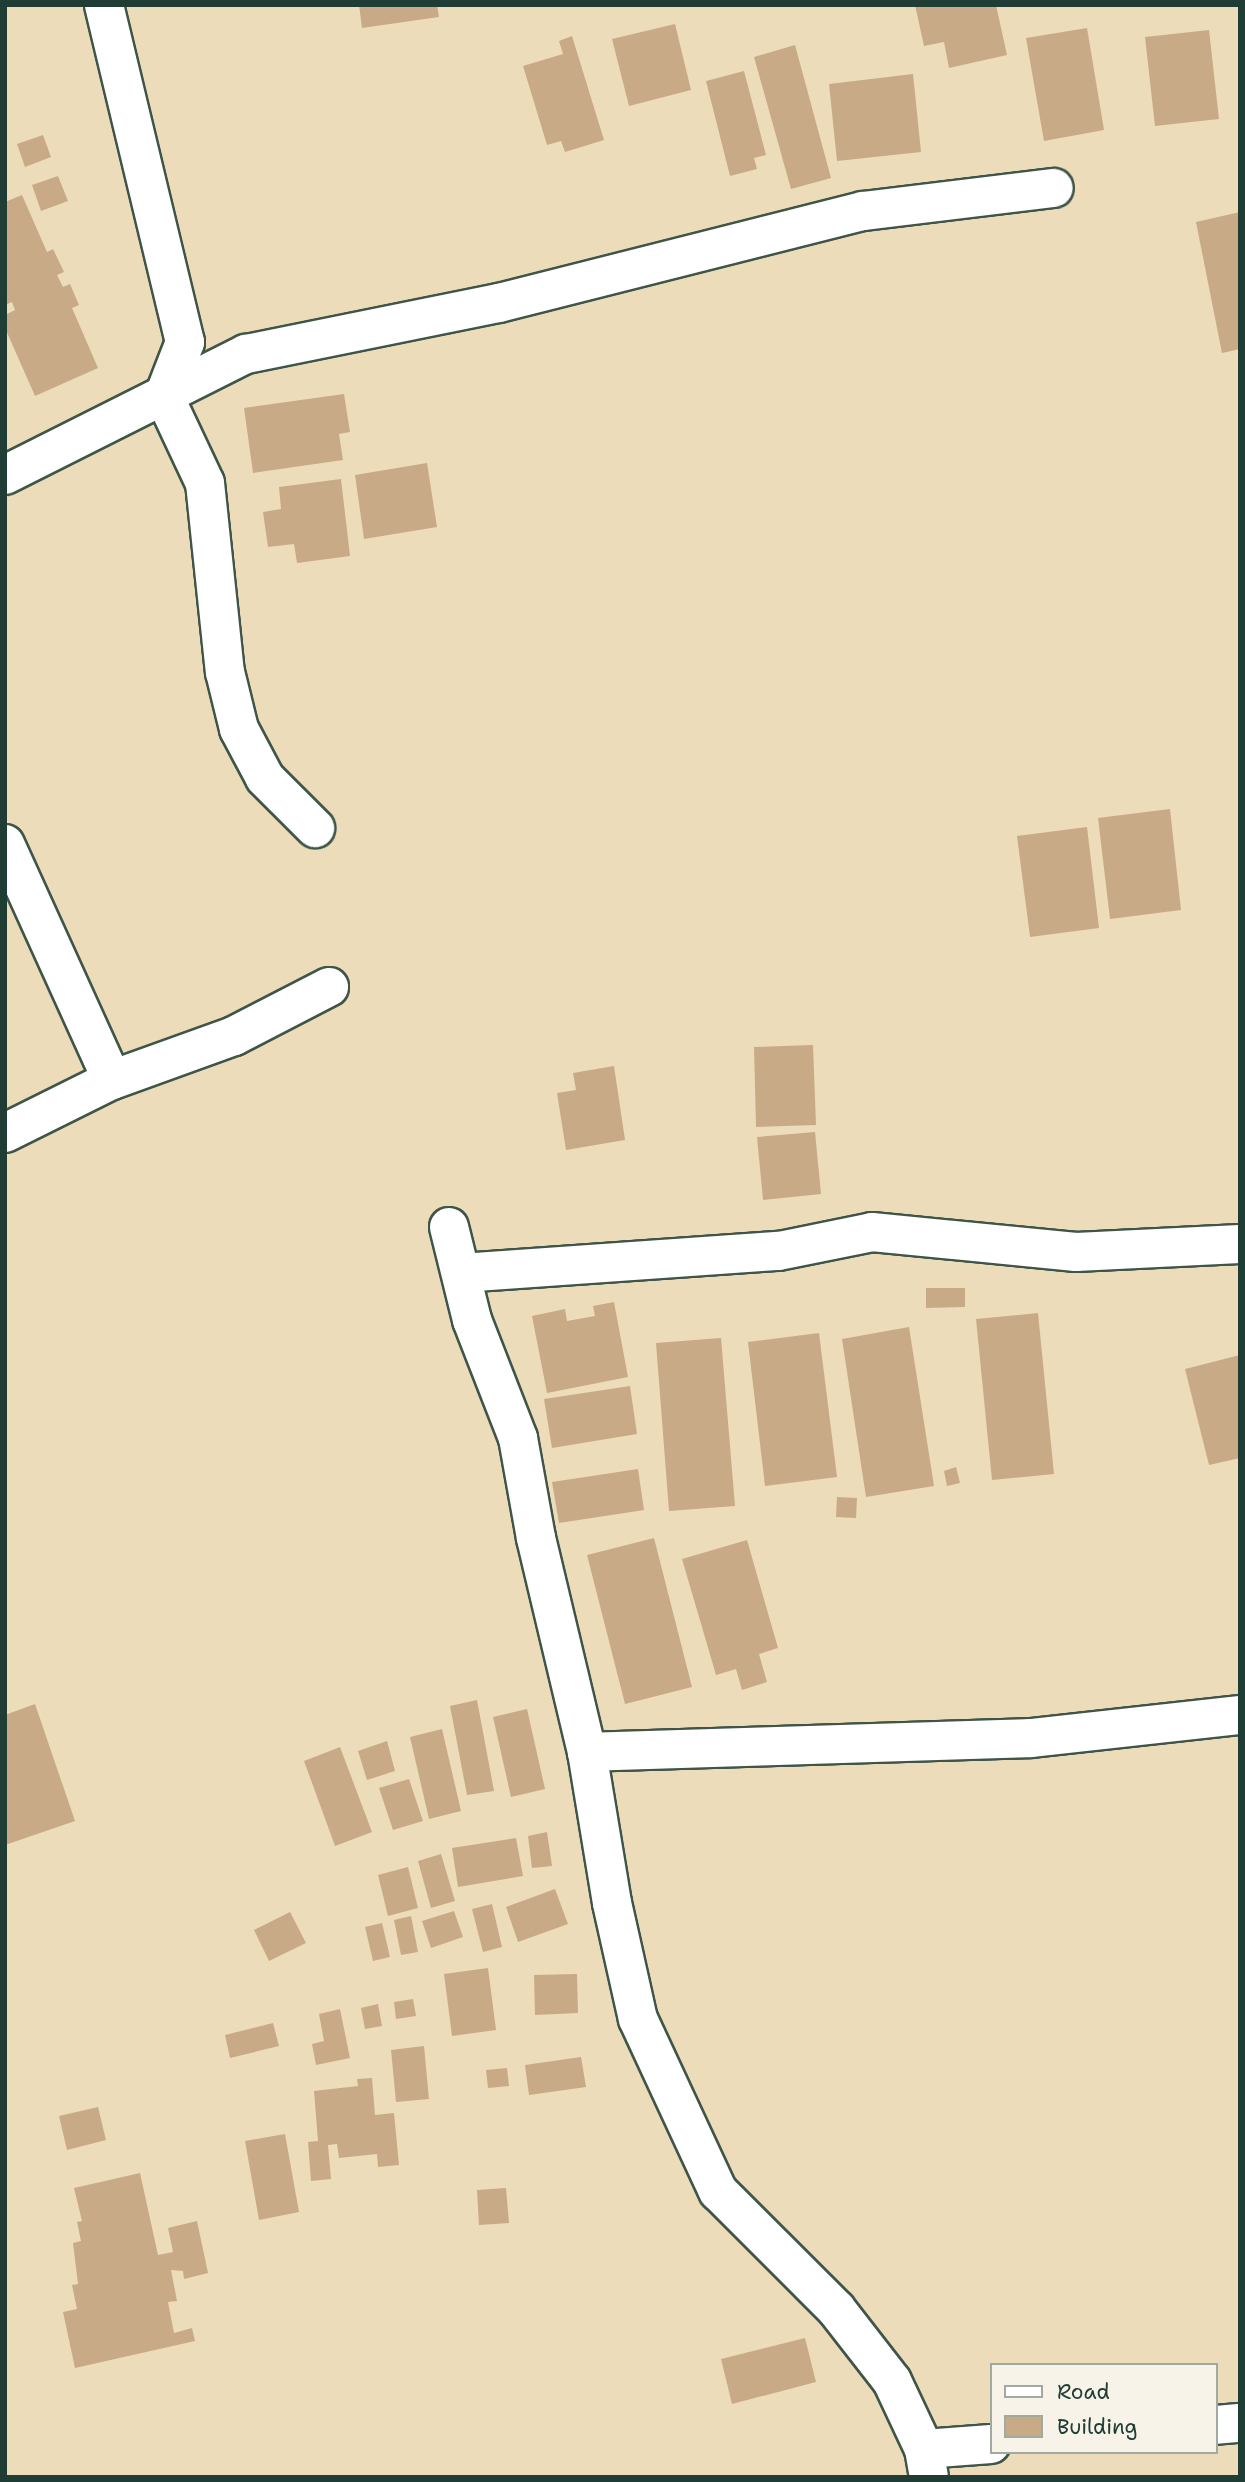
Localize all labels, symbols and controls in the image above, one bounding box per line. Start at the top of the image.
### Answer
legend [990,2363,1217,2454]
text: Road [1057,2378,1110,2406]
text: Building [1057,2413,1137,2441]

